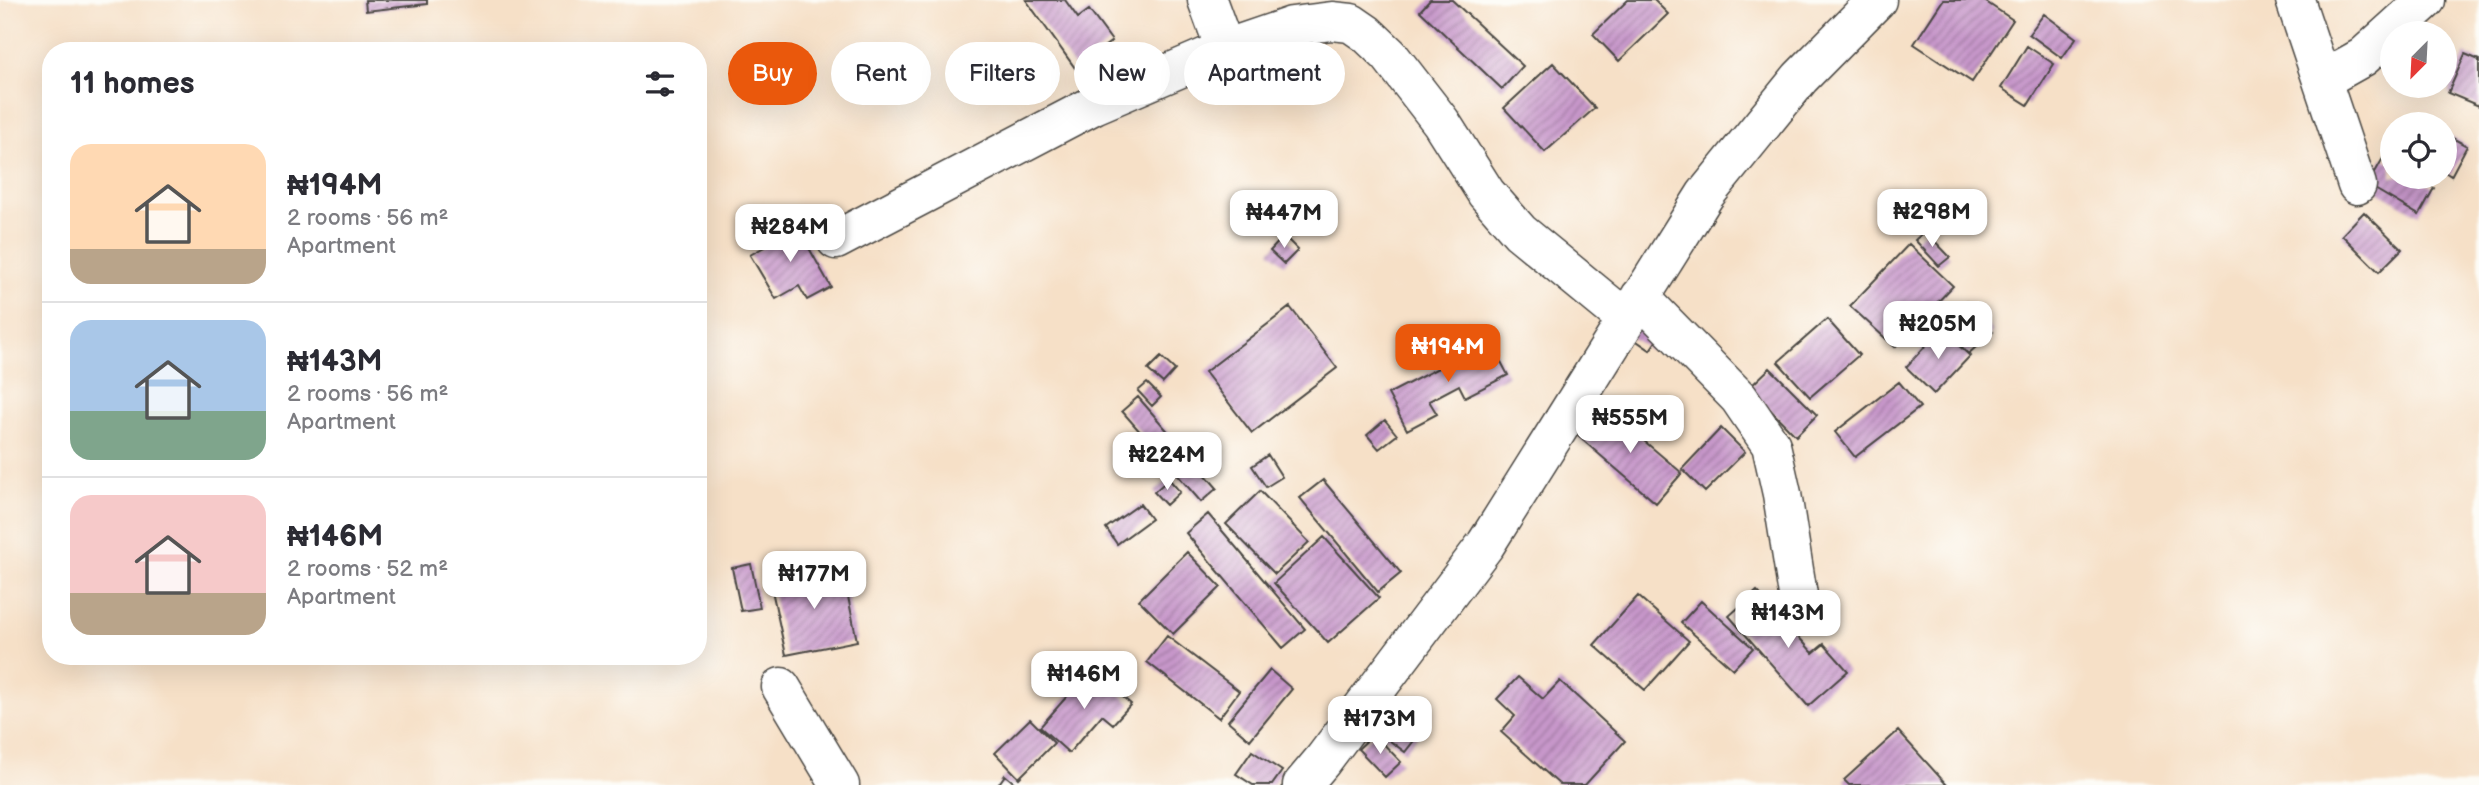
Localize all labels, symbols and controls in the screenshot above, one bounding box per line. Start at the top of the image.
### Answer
north arrow [2380,21,2457,98]
map controls [2380,21,2457,189]
chip: Buy [728,42,817,105]
chip: Rent [831,42,931,105]
chip: Filters [945,42,1060,105]
chip: New [1074,42,1170,105]
chip: Apartment [1184,42,1345,105]
icon: filters [641,65,679,103]
text: 11 homes [70,66,194,102]
button: locate [2380,112,2457,189]
text: ₦194M [287,168,382,204]
icon: home [126,172,210,256]
pin: ₦447M [1235,190,1333,250]
pin: ₦298M [1883,190,1981,249]
text: ₦298M [1893,198,1971,226]
text: ₦447M [1246,199,1322,227]
text: 2 rooms · 56 m² [287,204,449,232]
pin: ₦284M [741,204,839,264]
text: ₦284M [751,213,829,241]
text: Apartment [287,232,396,260]
pin: ₦205M [1889,302,1987,361]
text: ₦205M [1899,310,1977,338]
pin: ₦194M [1399,324,1497,384]
text: ₦194M [1411,333,1485,361]
text: ₦143M [287,344,382,380]
icon: home [126,348,210,432]
text: 2 rooms · 56 m² [287,380,449,408]
pin: ₦555M [1581,396,1679,455]
text: ₦555M [1592,404,1668,432]
text: Apartment [287,408,396,436]
pin: ₦224M [1118,433,1216,492]
text: ₦224M [1129,441,1205,469]
text: ₦146M [287,519,383,555]
icon: home [126,523,210,607]
pin: ₦177M [765,552,863,611]
text: 2 rooms · 52 m² [287,555,448,583]
text: ₦177M [778,560,850,588]
text: Apartment [287,583,396,611]
pin: ₦143M [1739,590,1837,650]
text: ₦143M [1751,599,1825,627]
pin: ₦146M [1035,652,1133,711]
text: ₦146M [1047,660,1121,688]
pin: ₦173M [1331,696,1429,756]
text: ₦173M [1344,705,1416,733]

